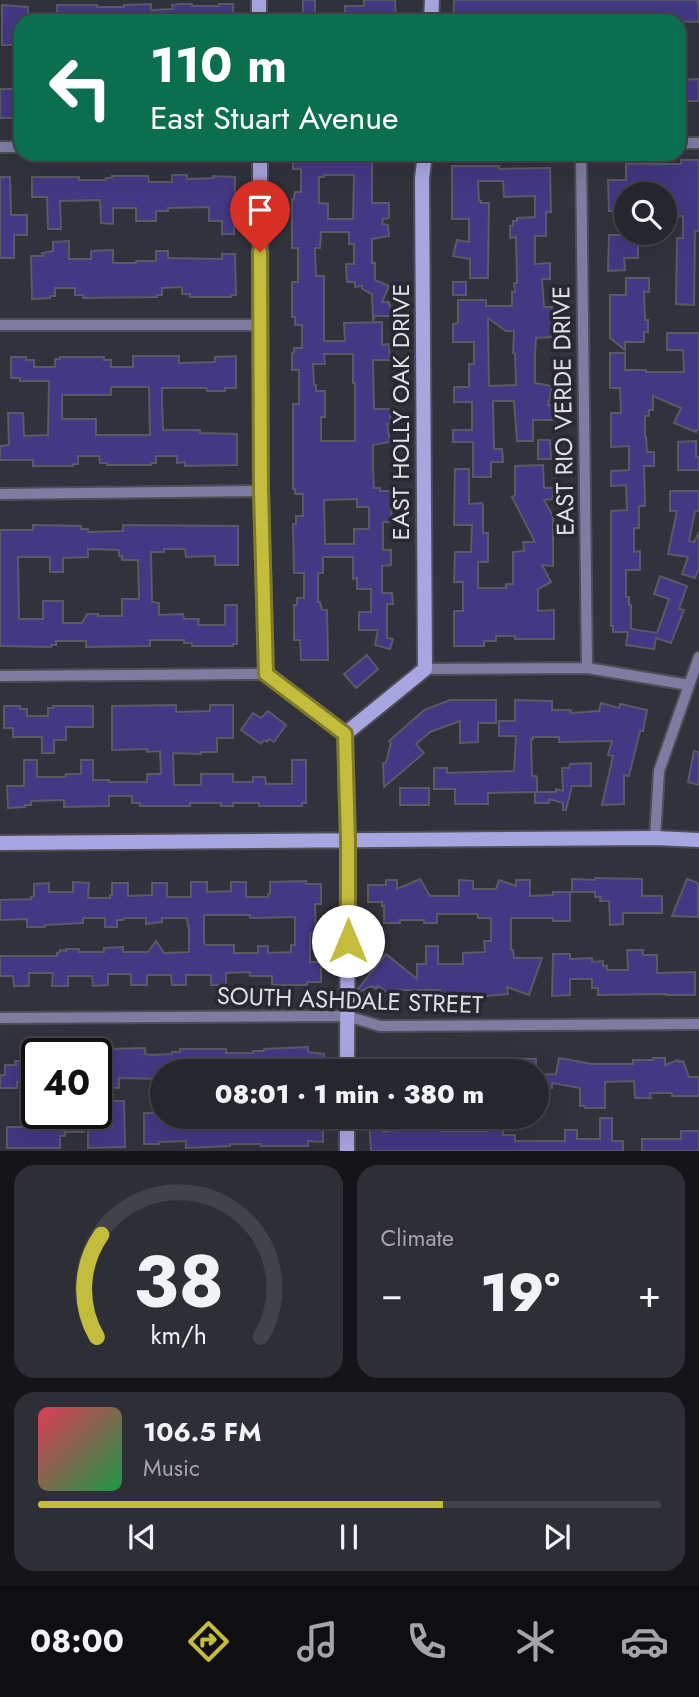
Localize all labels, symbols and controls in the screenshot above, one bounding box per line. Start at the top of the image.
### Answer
text: 110 m [150,30,287,100]
icon: left [35,42,126,133]
text: East Stuart Avenue [150,95,399,141]
pin [230,180,290,252]
map controls [614,182,677,245]
button: search [614,182,677,245]
icon: arrive [241,191,279,229]
street label: EAST HOLLY OAK DRIVE [383,284,418,540]
street label: EAST RIO VERDE DRIVE [543,286,583,536]
position arrow [311,904,385,978]
street label: SOUTH ASHDALE STREET [216,978,484,1022]
speed limit sign: 40 [21,1038,112,1129]
text: 08:01 · 1 min · 380 m [215,1075,484,1113]
text: Climate [381,1221,454,1255]
text: 38 [133,1230,224,1335]
text: 19° [481,1255,560,1331]
text: − [381,1266,403,1321]
text: + [638,1266,661,1321]
text: km/h [150,1317,207,1353]
text: 106.5 FM [143,1413,261,1451]
text: Music [143,1451,200,1485]
icon: previous [123,1518,161,1556]
icon: pause [330,1518,368,1556]
icon: next [538,1518,576,1556]
icon: directions [184,1617,233,1666]
icon: music [293,1617,342,1666]
icon: phone [402,1617,451,1666]
icon: climate [511,1617,560,1666]
icon: car [620,1617,669,1666]
text: 08:00 [30,1618,124,1664]

